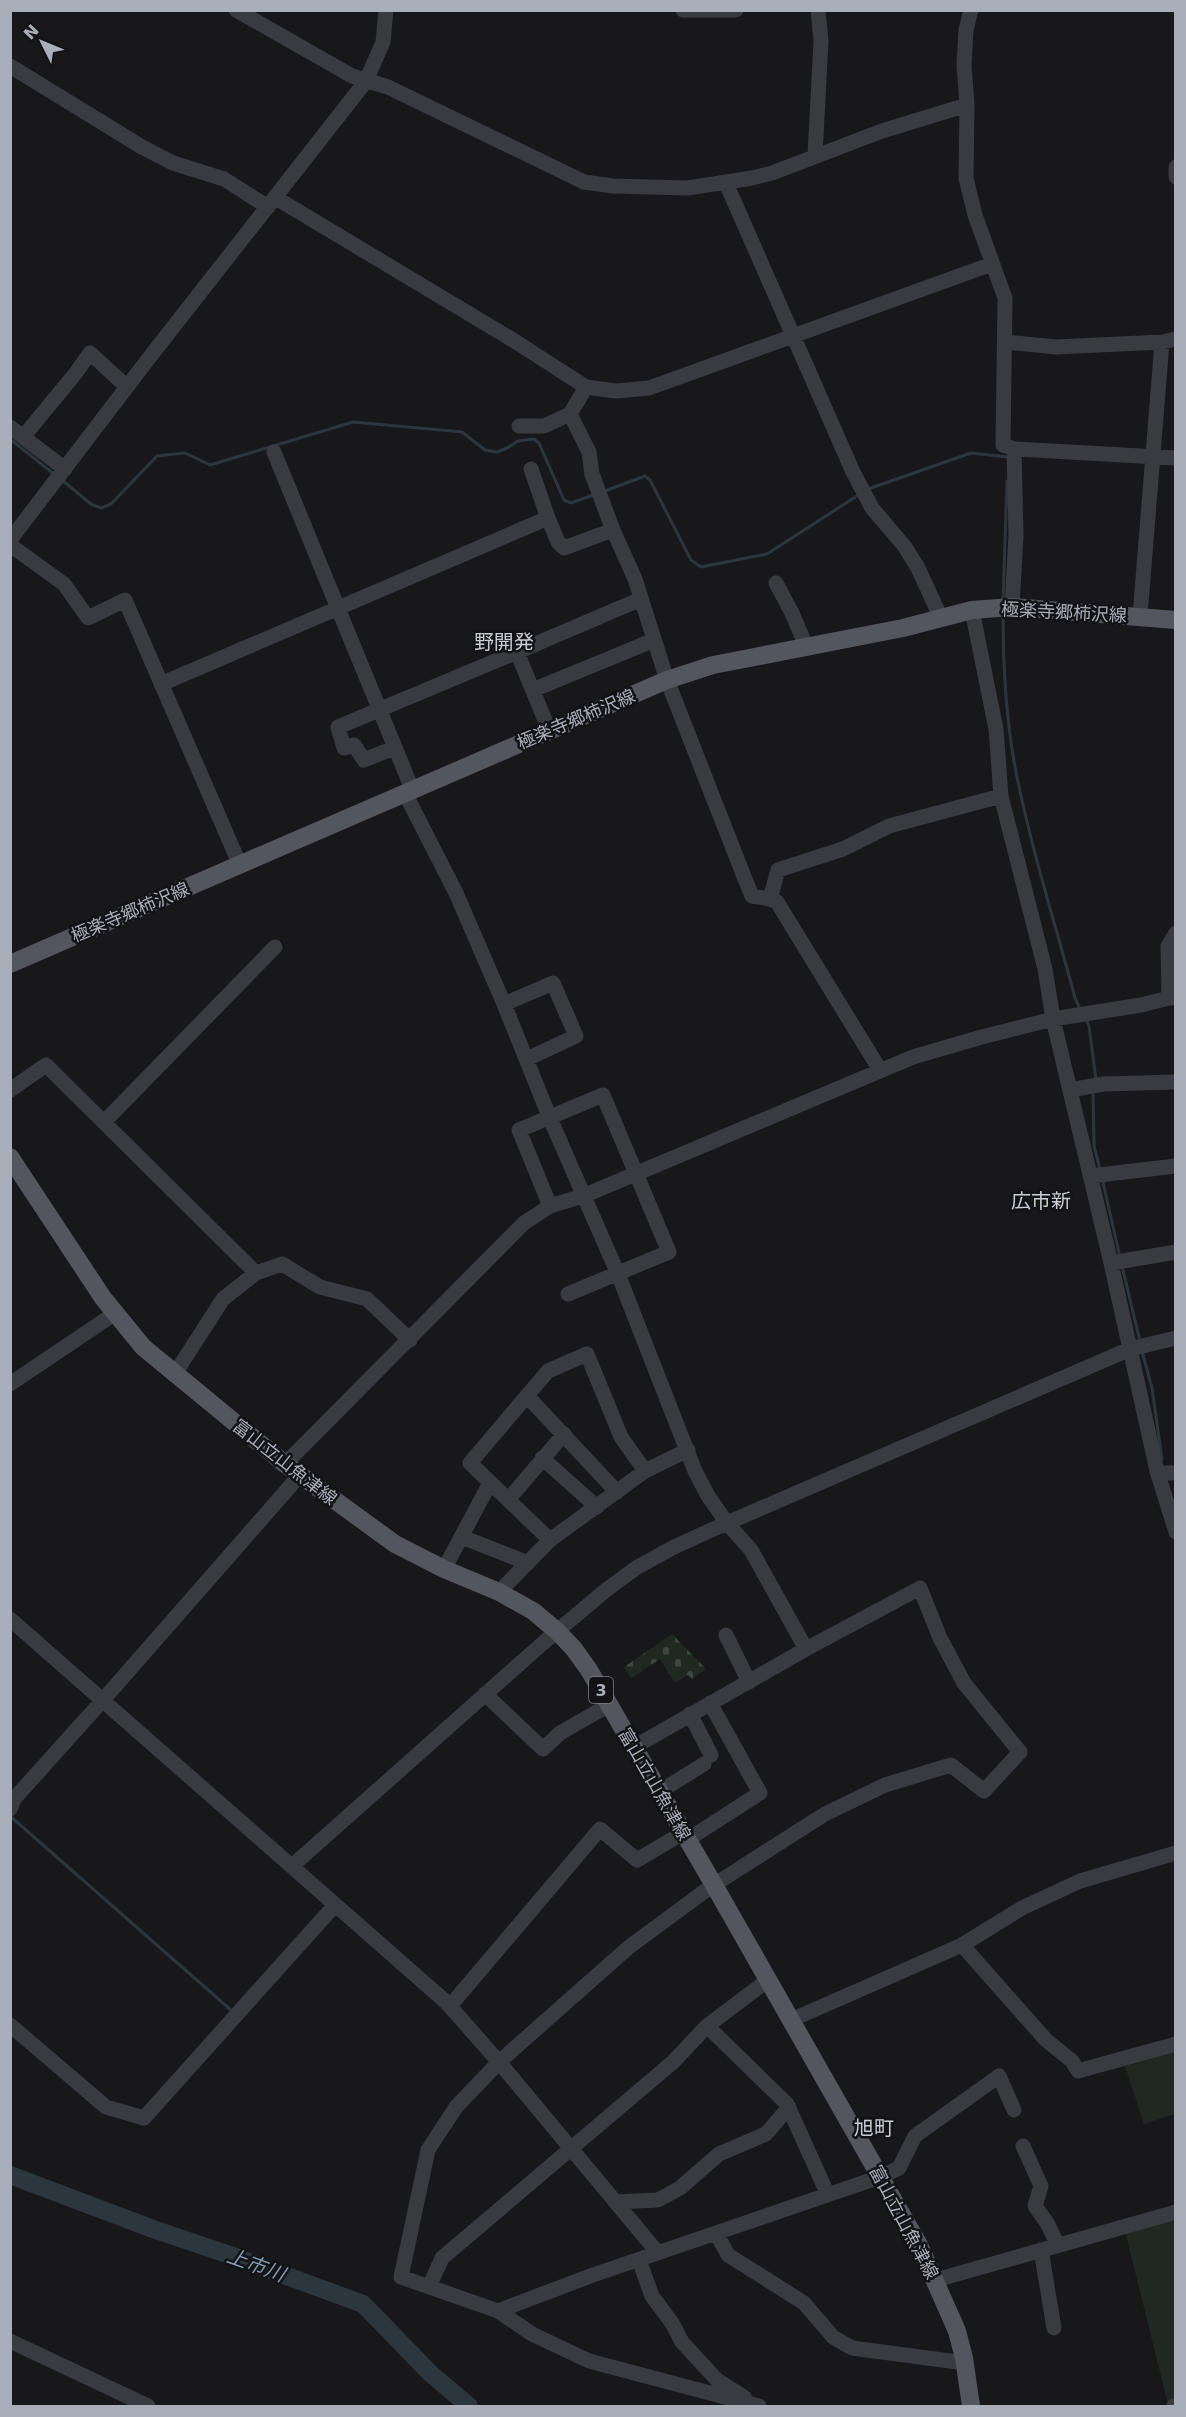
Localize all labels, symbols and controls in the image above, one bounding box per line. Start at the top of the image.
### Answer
north arrow [12,12,72,72]
text: N [20,21,43,43]
street label: 極楽寺郷柿沢線 [1001,598,1127,626]
district label: 野開発 [474,630,534,654]
street label: 極楽寺郷柿沢線 [514,685,638,753]
street label: 極楽寺郷柿沢線 [68,878,192,946]
district label: 広市新 [1011,1189,1071,1213]
street label: 富山立山魚津線 [229,1415,341,1509]
road number: 3 [589,1677,613,1703]
street label: 富山立山魚津線 [614,1724,696,1844]
district label: 旭町 [854,2116,894,2140]
street label: 富山立山魚津線 [865,2161,943,2283]
water label: 上市川 [224,2243,290,2287]

